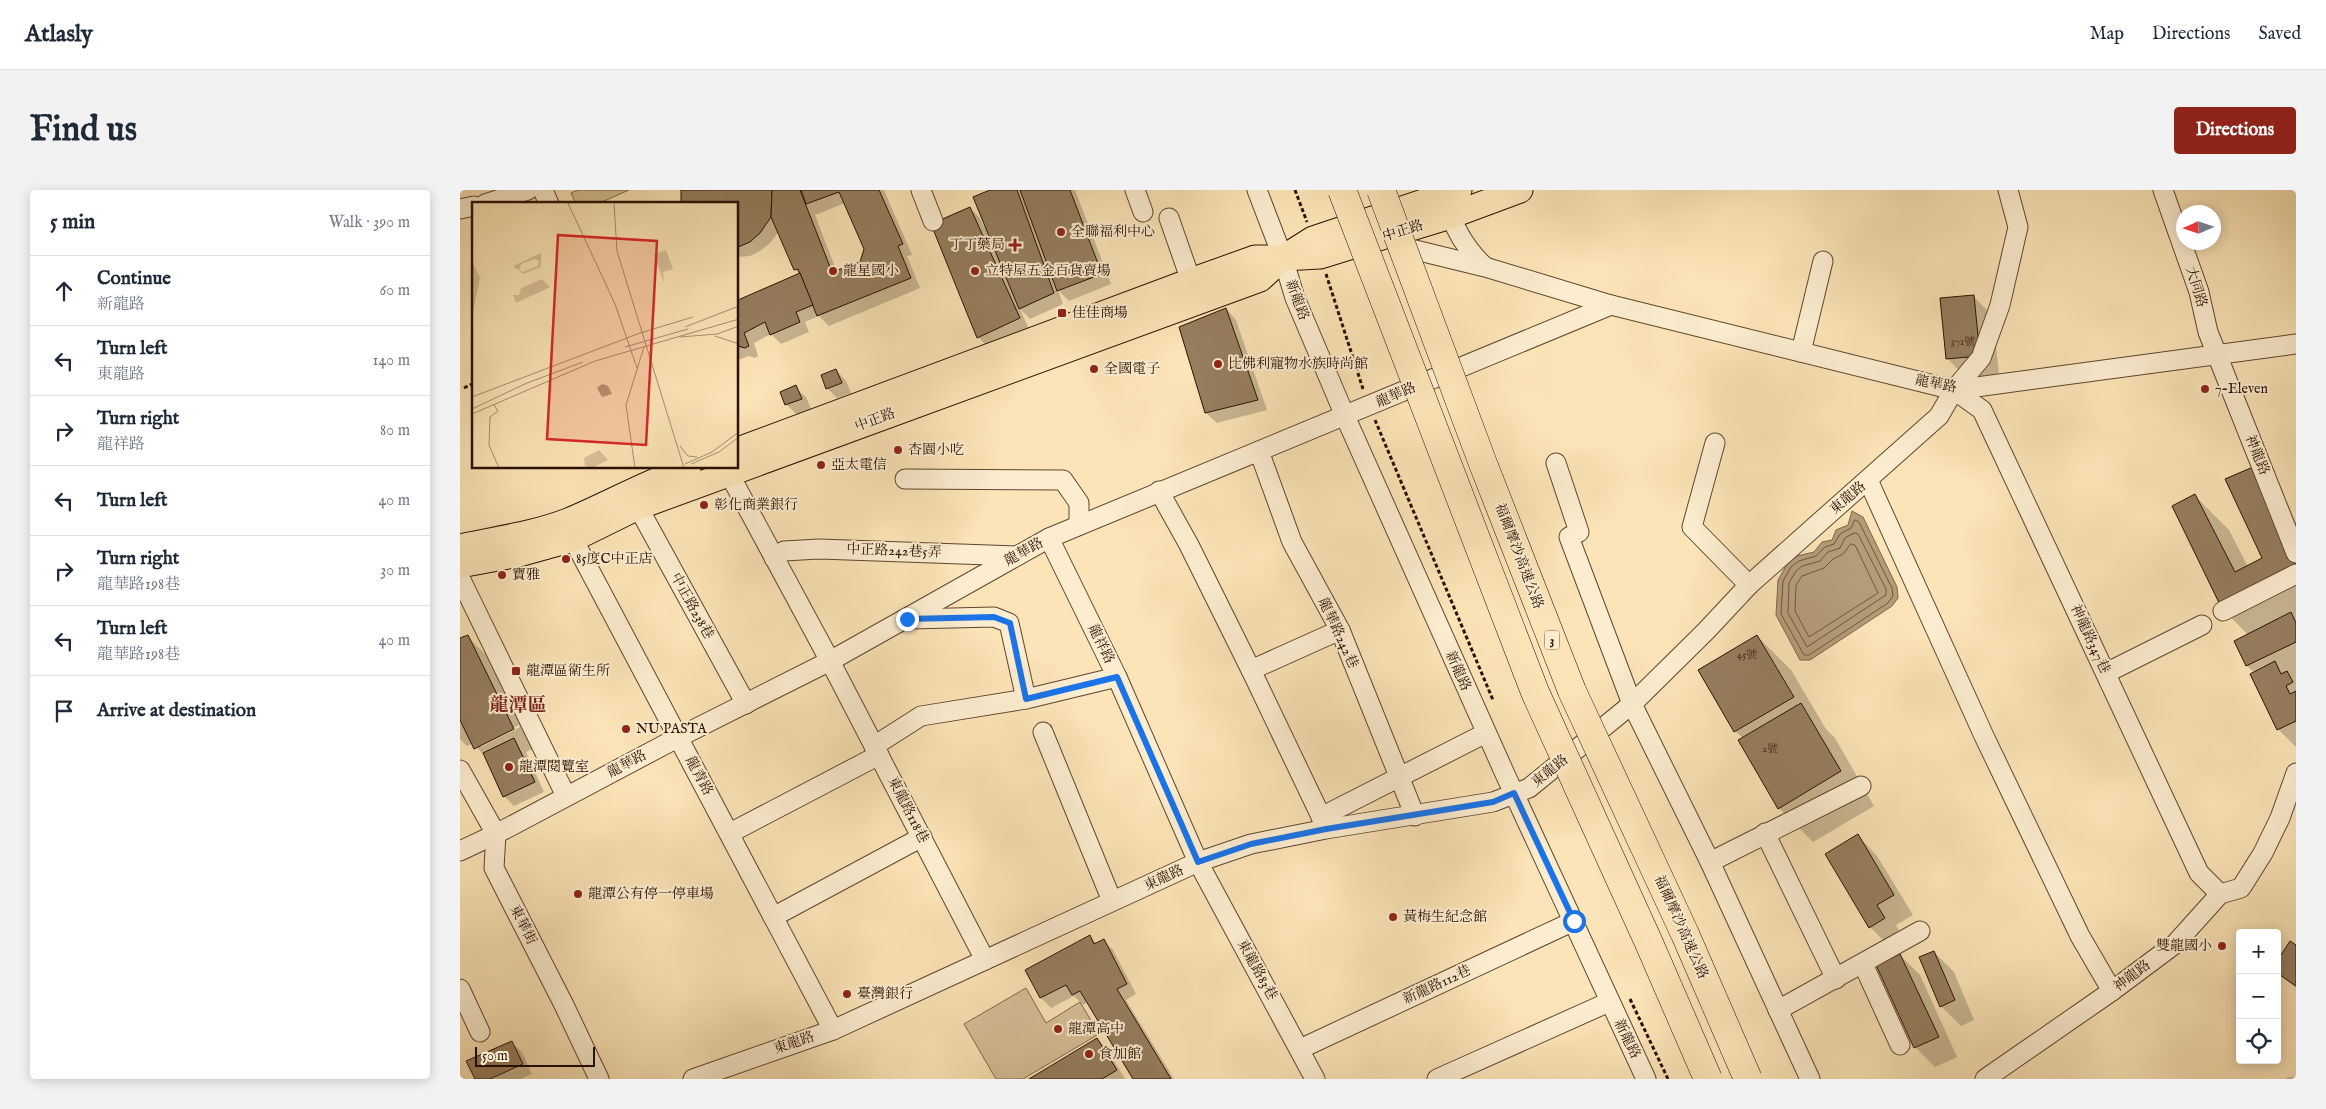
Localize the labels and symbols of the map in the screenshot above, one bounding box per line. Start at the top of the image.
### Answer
inset map [472,202,739,469]
north arrow [2176,205,2221,250]
street label: 中正路 [1380,216,1426,246]
place label: 全聯福利中心 [1071,223,1155,241]
marker: 全聯福利中心 [1055,226,1067,238]
place label: 丁丁藥局 [949,236,1005,254]
marker: 丁丁藥局 [1009,239,1021,251]
place label: 龍星國小 [843,262,899,280]
place label: 立特屋五金百貨賣場 [985,262,1111,280]
street label: 大同路 [2181,264,2211,310]
marker: 龍星國小 [827,265,839,277]
marker: 立特屋五金百貨賣場 [969,265,981,277]
street label: 新龍路 [1281,277,1313,323]
place label: 佳佳商場 [1072,304,1128,322]
marker: 佳佳商場 [1056,307,1068,319]
house number: 371號 [1951,335,1975,349]
place label: 比佛利寵物水族時尚館 [1228,355,1368,373]
marker: 比佛利寵物水族時尚館 [1212,358,1224,370]
place label: 全國電子 [1104,360,1160,378]
marker: 全國電子 [1088,363,1100,375]
street label: 龍華路 [1914,371,1958,397]
street label: 龍華路 [1373,379,1419,411]
place label: 7-Eleven [2215,380,2269,398]
marker: 7-Eleven [2199,383,2211,395]
street label: 中正路 [852,404,898,436]
street label: 神龍路 [2241,432,2273,478]
place label: 杏園小吃 [908,441,964,459]
marker: 杏園小吃 [892,444,904,456]
place label: 亞太電信 [831,456,887,474]
marker: 亞太電信 [815,459,827,471]
street label: 東龍路 [1826,477,1870,519]
place label: 彰化商業銀行 [714,496,798,514]
marker: 彰化商業銀行 [698,499,710,511]
street label: 福爾摩沙高速公路 [1491,500,1547,612]
street label: 龍華路 [1001,534,1047,570]
street label: 中正路242巷5弄 [846,540,942,562]
place label: 85度C中正店 [576,550,653,568]
marker: 85度C中正店 [560,553,572,565]
place label: 寶雅 [512,566,540,584]
marker: 寶雅 [496,569,508,581]
street label: 中正路238巷 [666,570,718,642]
street label: 龍華路242巷 [1314,595,1362,671]
street label: 神龍路347巷 [2066,602,2114,676]
route end [896,608,919,631]
street label: 龍祥路 [1084,621,1118,667]
road number: 3 [1544,630,1560,650]
street label: 新龍路 [1441,648,1475,694]
house number: 45號 [1737,648,1757,662]
place label: 龍潭區衛生所 [526,662,610,680]
marker: 龍潭區衛生所 [510,665,522,677]
district label: 龍潭區 [489,694,547,718]
place label: NU PASTA [636,720,707,738]
marker: NU PASTA [620,723,632,735]
house number: 2號 [1762,742,1778,756]
street label: 龍華路 [604,746,650,782]
street label: 東龍路 [1528,751,1572,791]
street label: 龍青路 [681,753,717,799]
place label: 龍潭閱覽室 [519,758,589,776]
marker: 龍潭閱覽室 [503,761,515,773]
street label: 東龍路118巷 [884,774,932,846]
street label: 東龍路 [1141,861,1187,895]
street label: 福爾摩沙高速公路 [1650,872,1712,982]
place label: 龍潭公有停一停車場 [588,885,714,903]
marker: 龍潭公有停一停車場 [572,888,584,900]
street label: 東華街 [505,902,541,948]
place label: 黃梅生紀念館 [1403,908,1487,926]
route start [1563,910,1586,933]
marker: 黃梅生紀念館 [1387,911,1399,923]
street label: 東龍路83巷 [1233,936,1281,1004]
place label: 雙龍國小 [2156,937,2212,955]
marker: 雙龍國小 [2216,940,2228,952]
street label: 神龍路 [2110,956,2154,996]
street label: 新龍路112巷 [1400,961,1474,1009]
place label: 臺灣銀行 [857,985,913,1003]
marker: 臺灣銀行 [841,988,853,1000]
street label: 新龍路 [1610,1016,1644,1062]
place label: 龍潭高中 [1068,1020,1124,1038]
marker: 龍潭高中 [1052,1023,1064,1035]
street label: 東龍路 [771,1028,817,1058]
scale bar [475,1044,595,1067]
place label: 食加館 [1099,1045,1141,1063]
marker: 食加館 [1083,1048,1095,1060]

